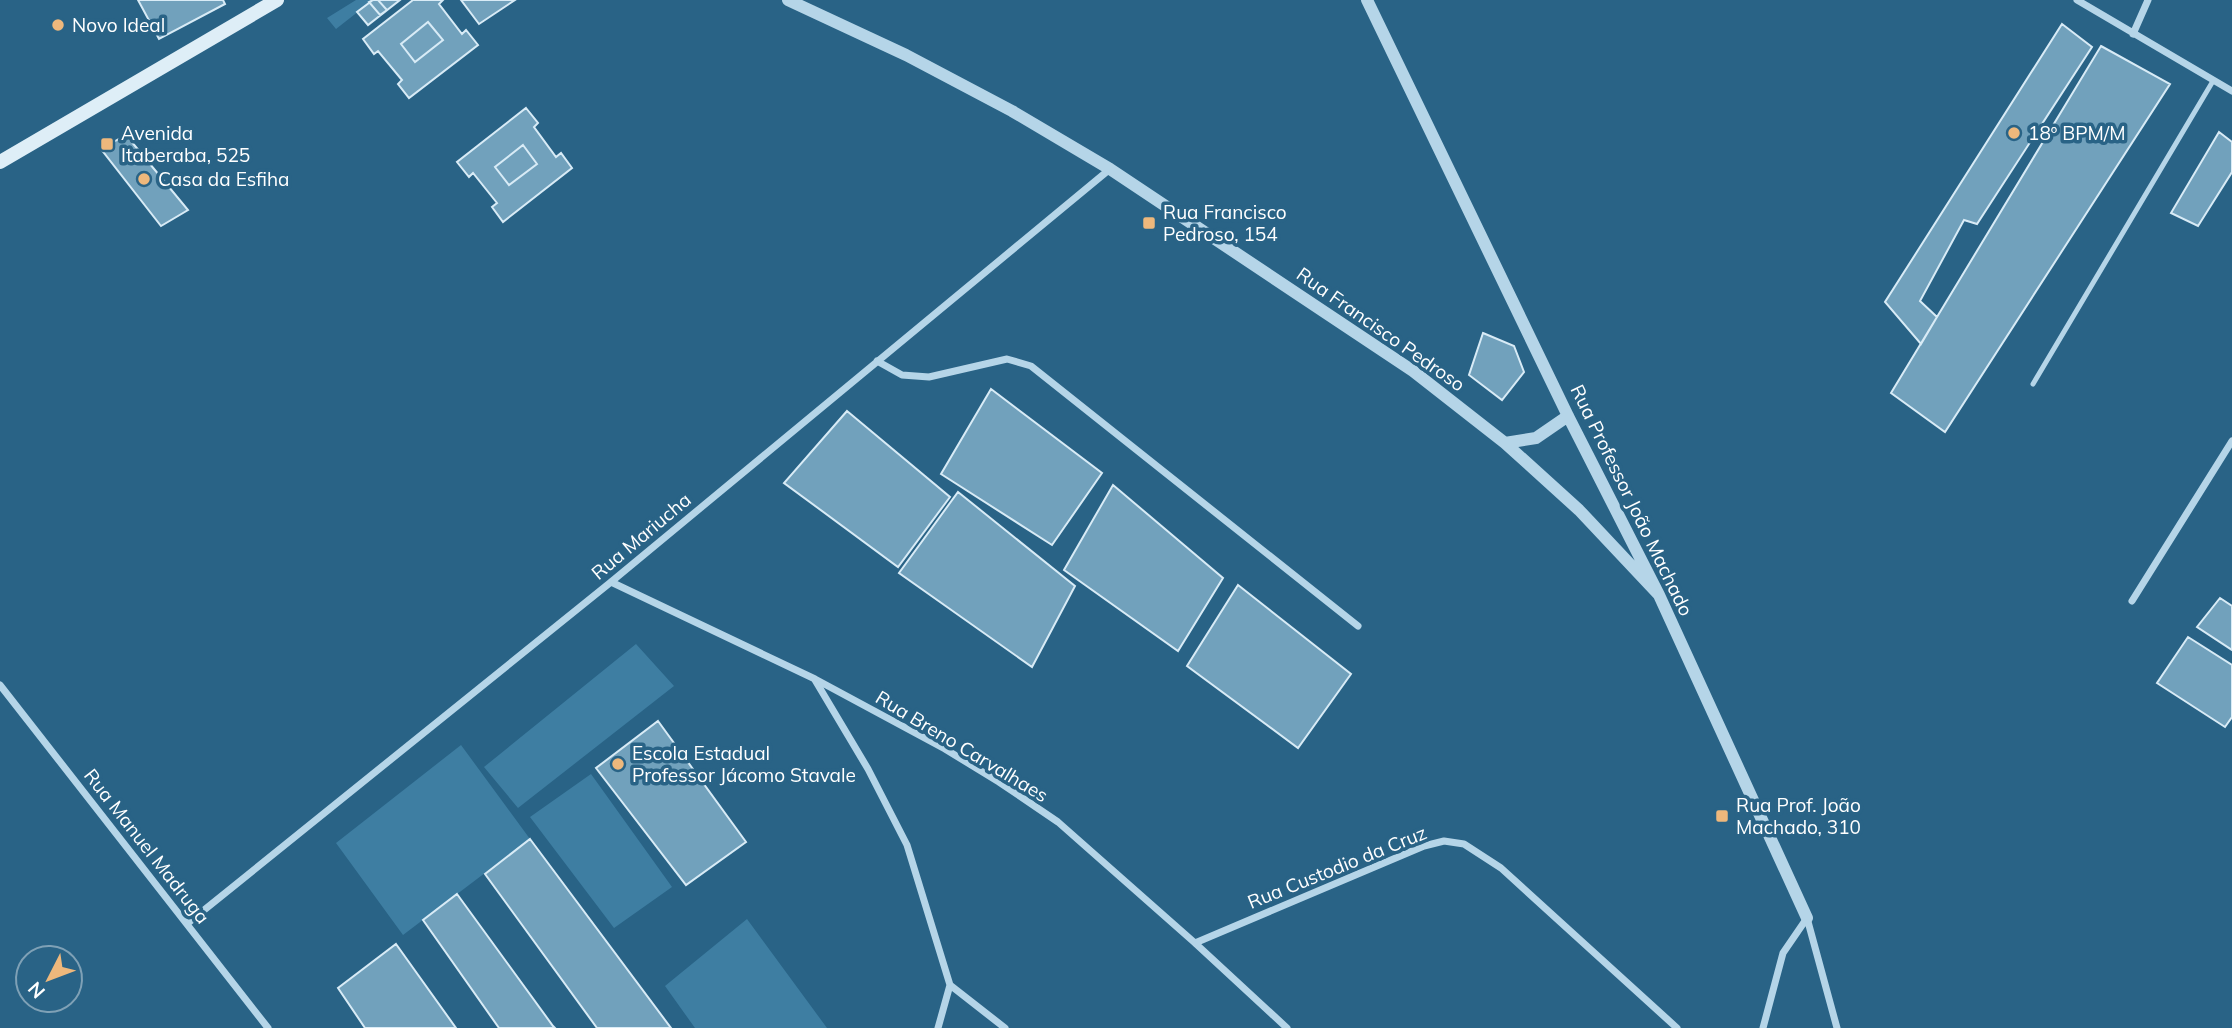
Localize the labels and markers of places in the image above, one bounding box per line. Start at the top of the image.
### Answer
place label: Novo Ideal [72,13,165,37]
marker: Novo Ideal [50,17,66,33]
place label: Avenida Itaberaba, 525 [121,121,250,167]
place label: 18º BPM/M [2028,121,2126,145]
marker: 18º BPM/M [2006,125,2022,141]
marker: Avenida Itaberaba, 525 [99,136,115,152]
place label: Casa da Esfiha [158,167,290,191]
marker: Casa da Esfiha [136,171,152,187]
place label: Rua Francisco Pedroso, 154 [1163,200,1287,246]
marker: Rua Francisco Pedroso, 154 [1141,215,1157,231]
place label: Escola Estadual Professor Jácomo Stavale [632,741,856,787]
marker: Escola Estadual Professor Jácomo Stavale [610,756,626,772]
place label: Rua Prof. João Machado, 310 [1736,793,1861,839]
marker: Rua Prof. João Machado, 310 [1714,808,1730,824]

